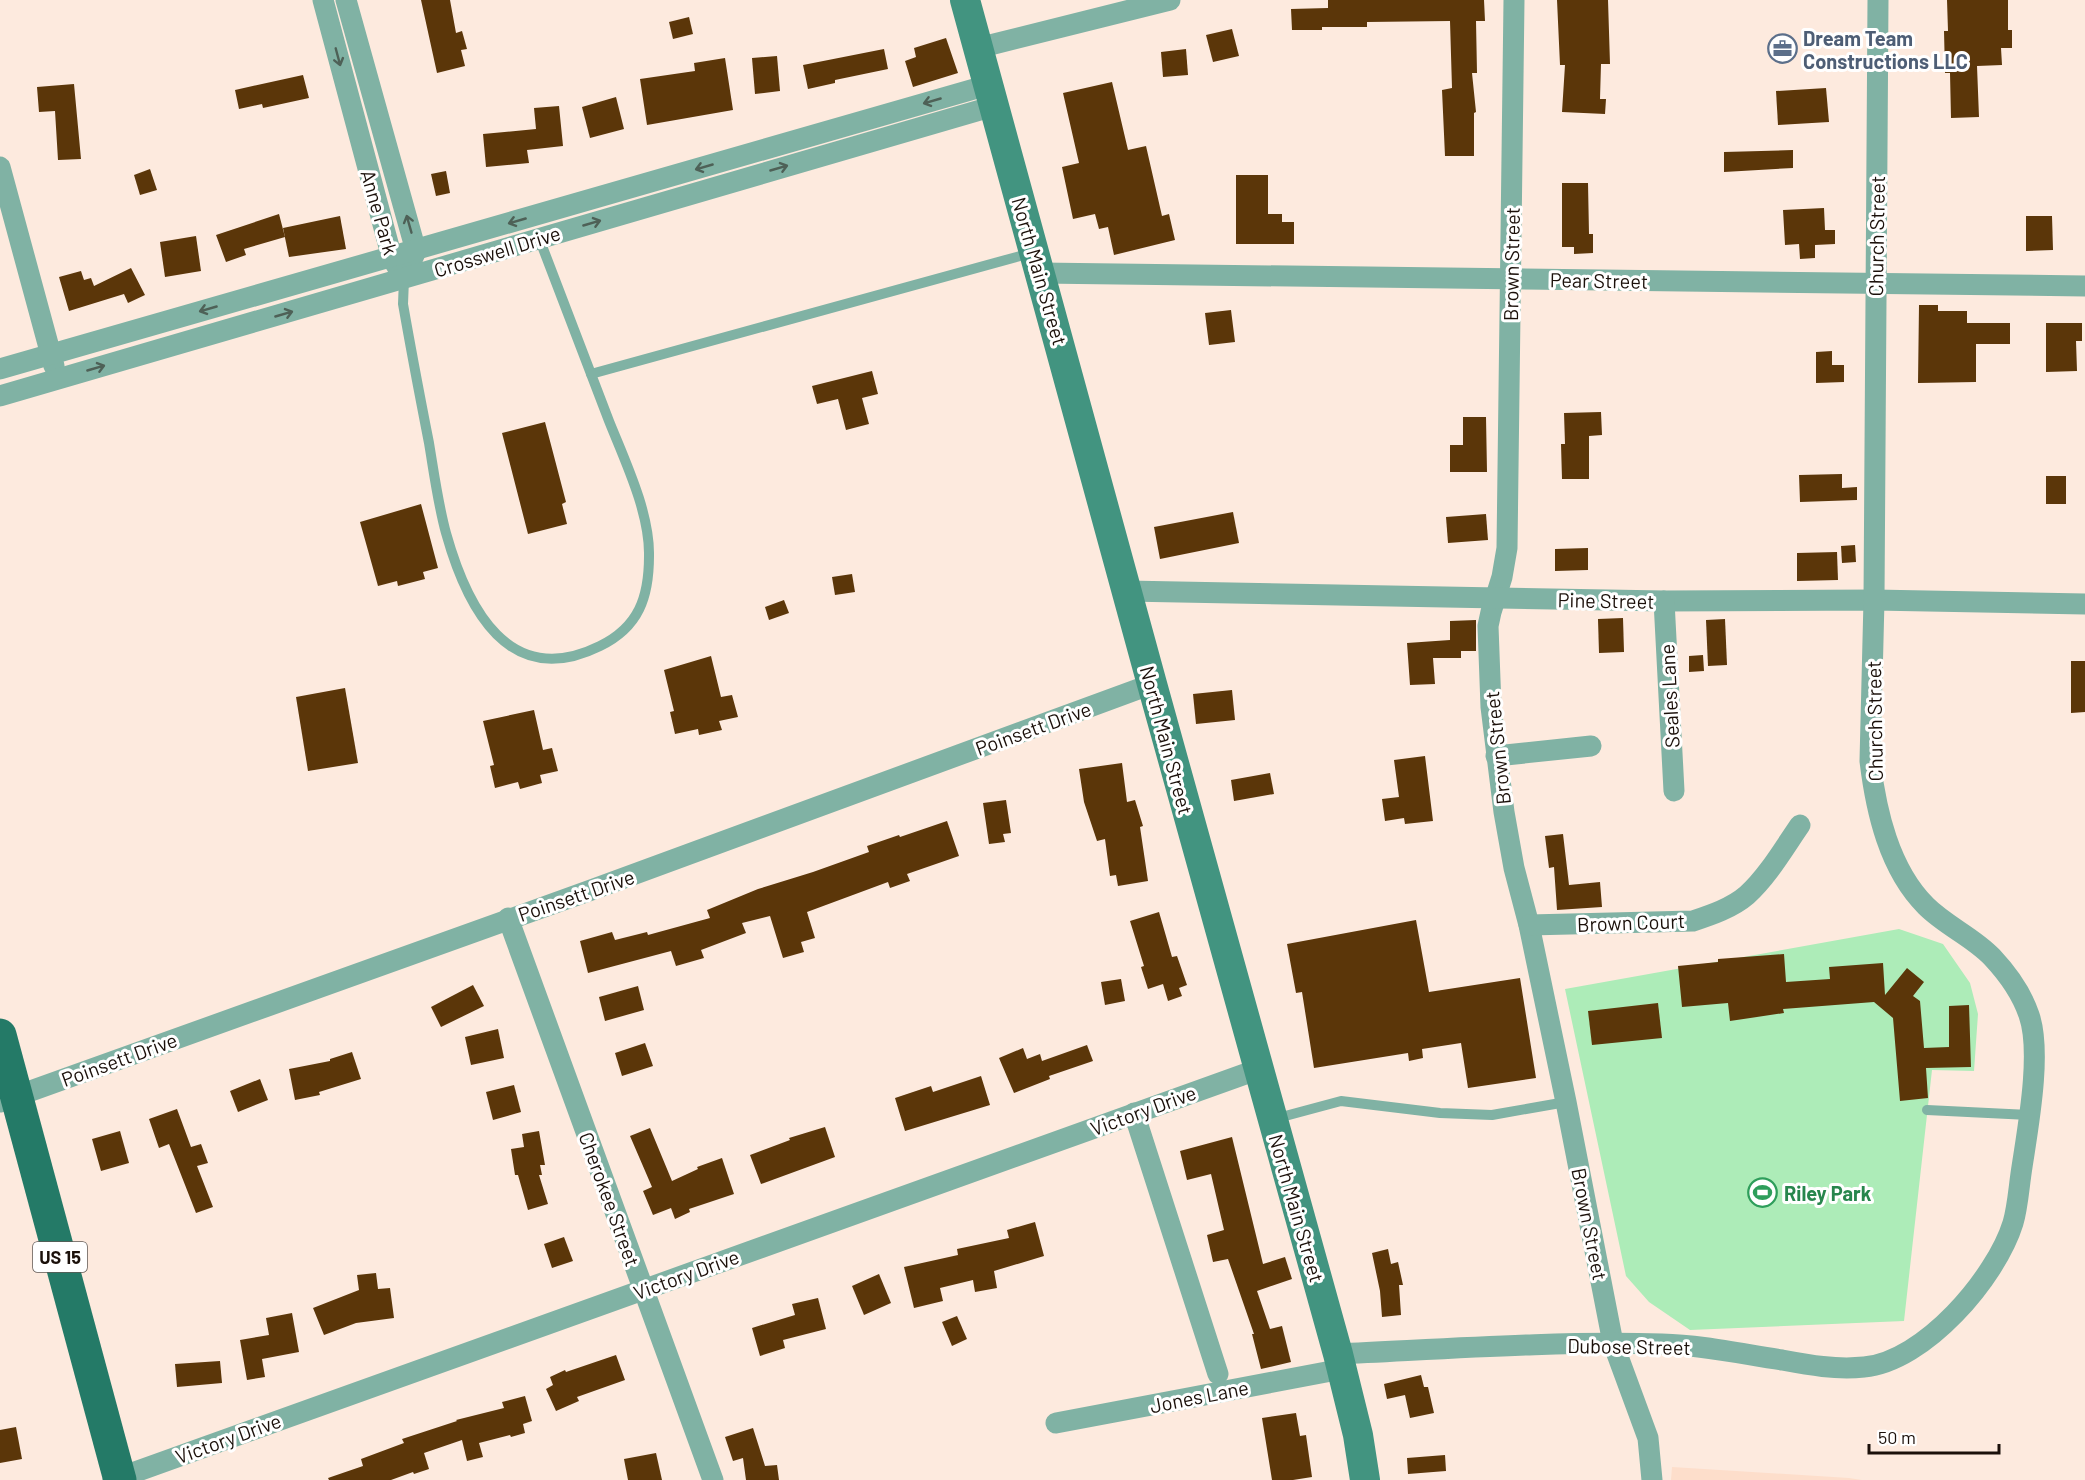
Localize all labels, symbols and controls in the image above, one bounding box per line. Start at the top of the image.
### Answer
place label: Dream Team Constructions LLC [1803,26,1968,73]
office icon: Dream Team Constructions LLC [1766,33,1798,65]
one-way arrow [332,47,344,66]
one-way arrow [923,96,942,107]
one-way arrow [695,162,714,173]
one-way arrow [769,162,788,173]
street label: Anne Park [356,167,404,257]
street label: Church Street [1863,175,1889,297]
street label: North Main Street [1007,194,1073,348]
street label: Brown Street [1498,207,1524,321]
one-way arrow [403,215,414,234]
one-way arrow [508,216,527,228]
one-way arrow [582,216,601,228]
street label: Crosswell Drive [431,220,563,282]
street label: Pear Street [1550,267,1648,293]
one-way arrow [199,304,218,315]
one-way arrow [274,308,293,319]
one-way arrow [87,362,106,373]
street label: Pine Street [1557,587,1655,613]
street label: Seales Lane [1654,643,1684,749]
street label: Church Street [1861,660,1887,782]
street label: North Main Street [1136,663,1198,817]
street label: Brown Street [1479,690,1515,806]
street label: Poinsett Drive [972,696,1094,760]
street label: Poinsett Drive [515,864,637,926]
street label: Brown Court [1577,908,1685,936]
street label: Poinsett Drive [58,1027,180,1091]
street label: Victory Drive [1087,1080,1199,1140]
street label: Cherokee Street [575,1129,645,1269]
street label: North Main Street [1264,1131,1330,1285]
street label: Brown Street [1567,1166,1613,1282]
sports icon: Riley Park [1747,1177,1779,1209]
place label: Riley Park [1784,1181,1872,1205]
road number: US 15 [33,1242,87,1272]
street label: Victory Drive [630,1244,742,1304]
street label: Dubose Street [1567,1333,1691,1359]
street label: Jones Lane [1148,1375,1250,1417]
street label: Victory Drive [172,1408,284,1468]
scale bar [1869,1417,2000,1455]
text: 50 m [1878,1426,1916,1448]

